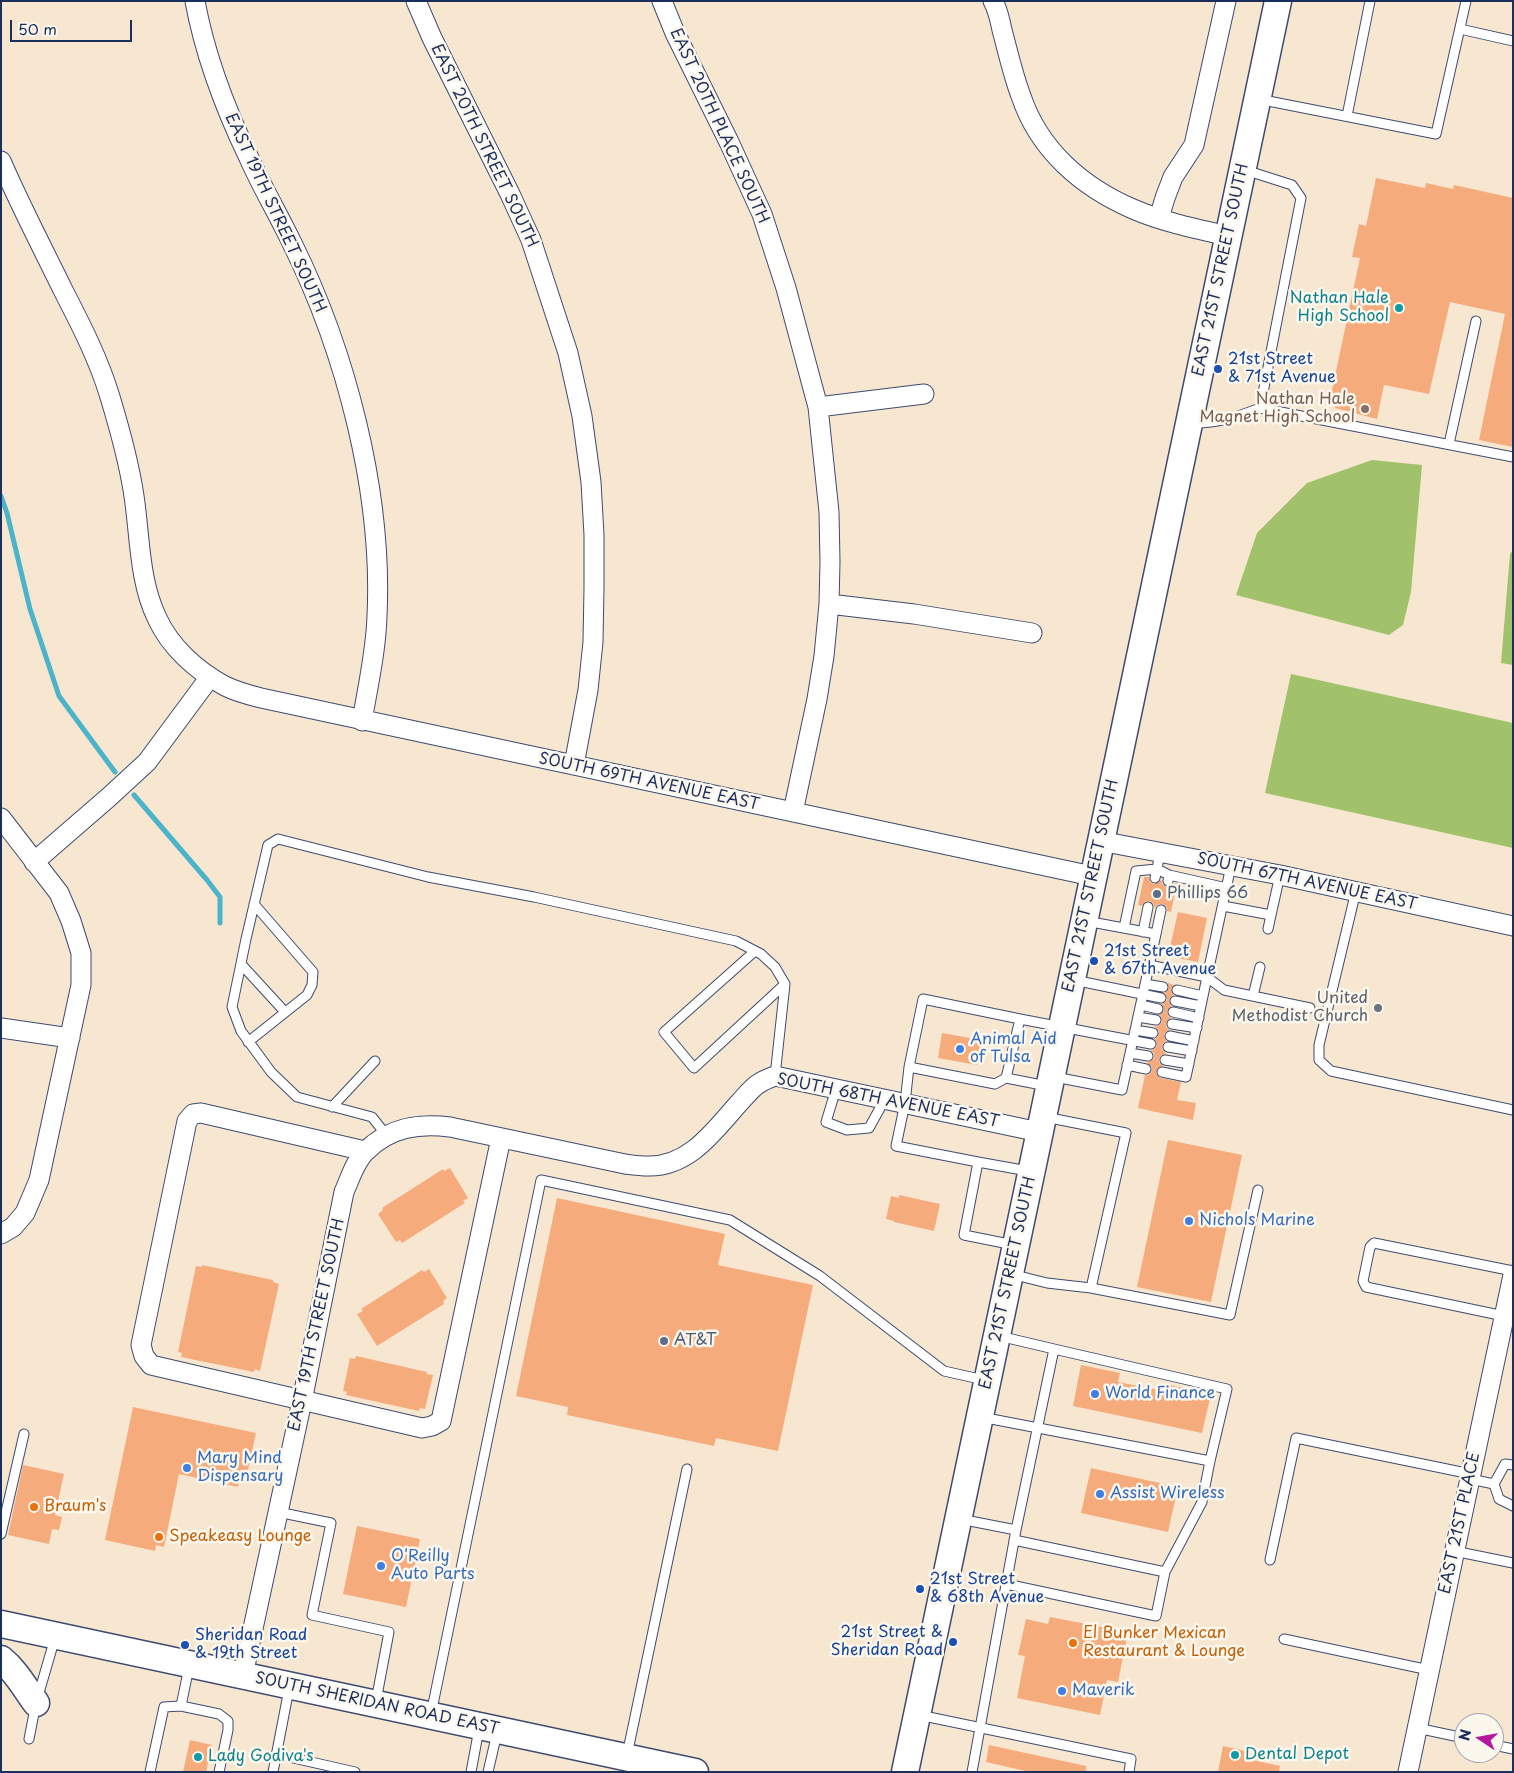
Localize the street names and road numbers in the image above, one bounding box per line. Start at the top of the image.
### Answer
street label: EAST 20TH PLACE SOUTH [665,25,773,227]
street label: EAST 20TH STREET SOUTH [426,41,542,251]
street label: EAST 19TH STREET SOUTH [220,110,330,316]
street label: EAST 21ST STREET SOUTH [1189,162,1253,378]
street label: SOUTH 69TH AVENUE EAST [537,749,761,815]
street label: EAST 21ST STREET SOUTH [1059,778,1123,994]
street label: SOUTH 67TH AVENUE EAST [1195,849,1419,915]
street label: SOUTH 68TH AVENUE EAST [775,1070,1001,1132]
street label: EAST 21ST STREET SOUTH [976,1175,1040,1391]
street label: EAST 19TH STREET SOUTH [285,1217,349,1433]
street label: EAST 21ST PLACE [1436,1450,1484,1596]
street label: SOUTH SHERIDAN ROAD EAST [253,1669,501,1739]

